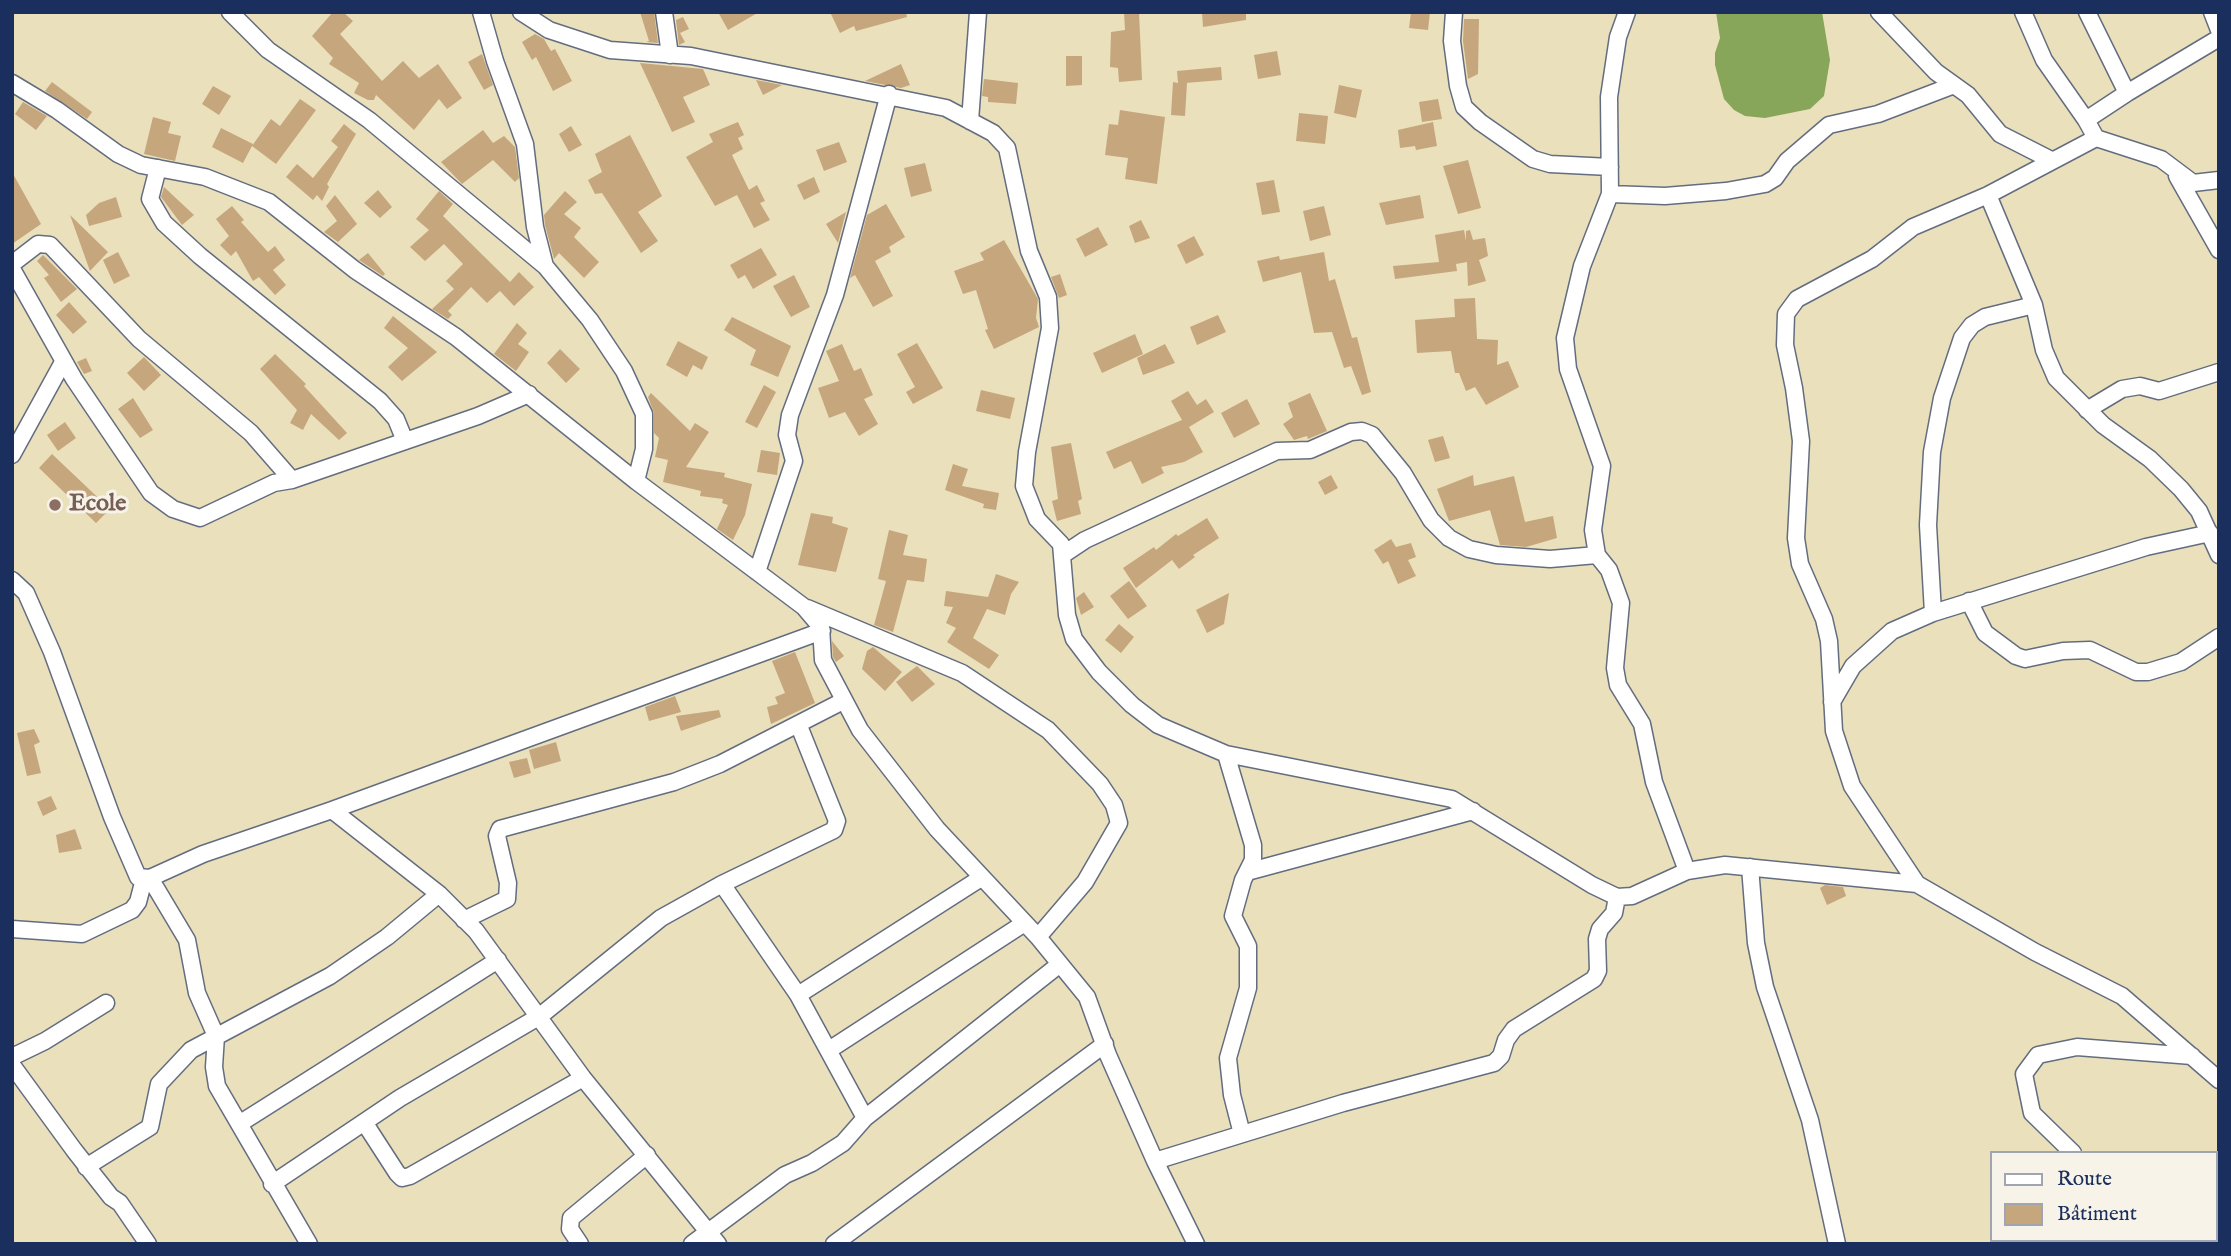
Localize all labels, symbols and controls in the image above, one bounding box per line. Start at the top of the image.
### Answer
place label: Ecole [69,491,126,519]
marker: Ecole [47,497,63,513]
legend [1990,1151,2217,1242]
text: Route [2057,1166,2112,1193]
text: Bâtiment [2057,1201,2137,1228]

